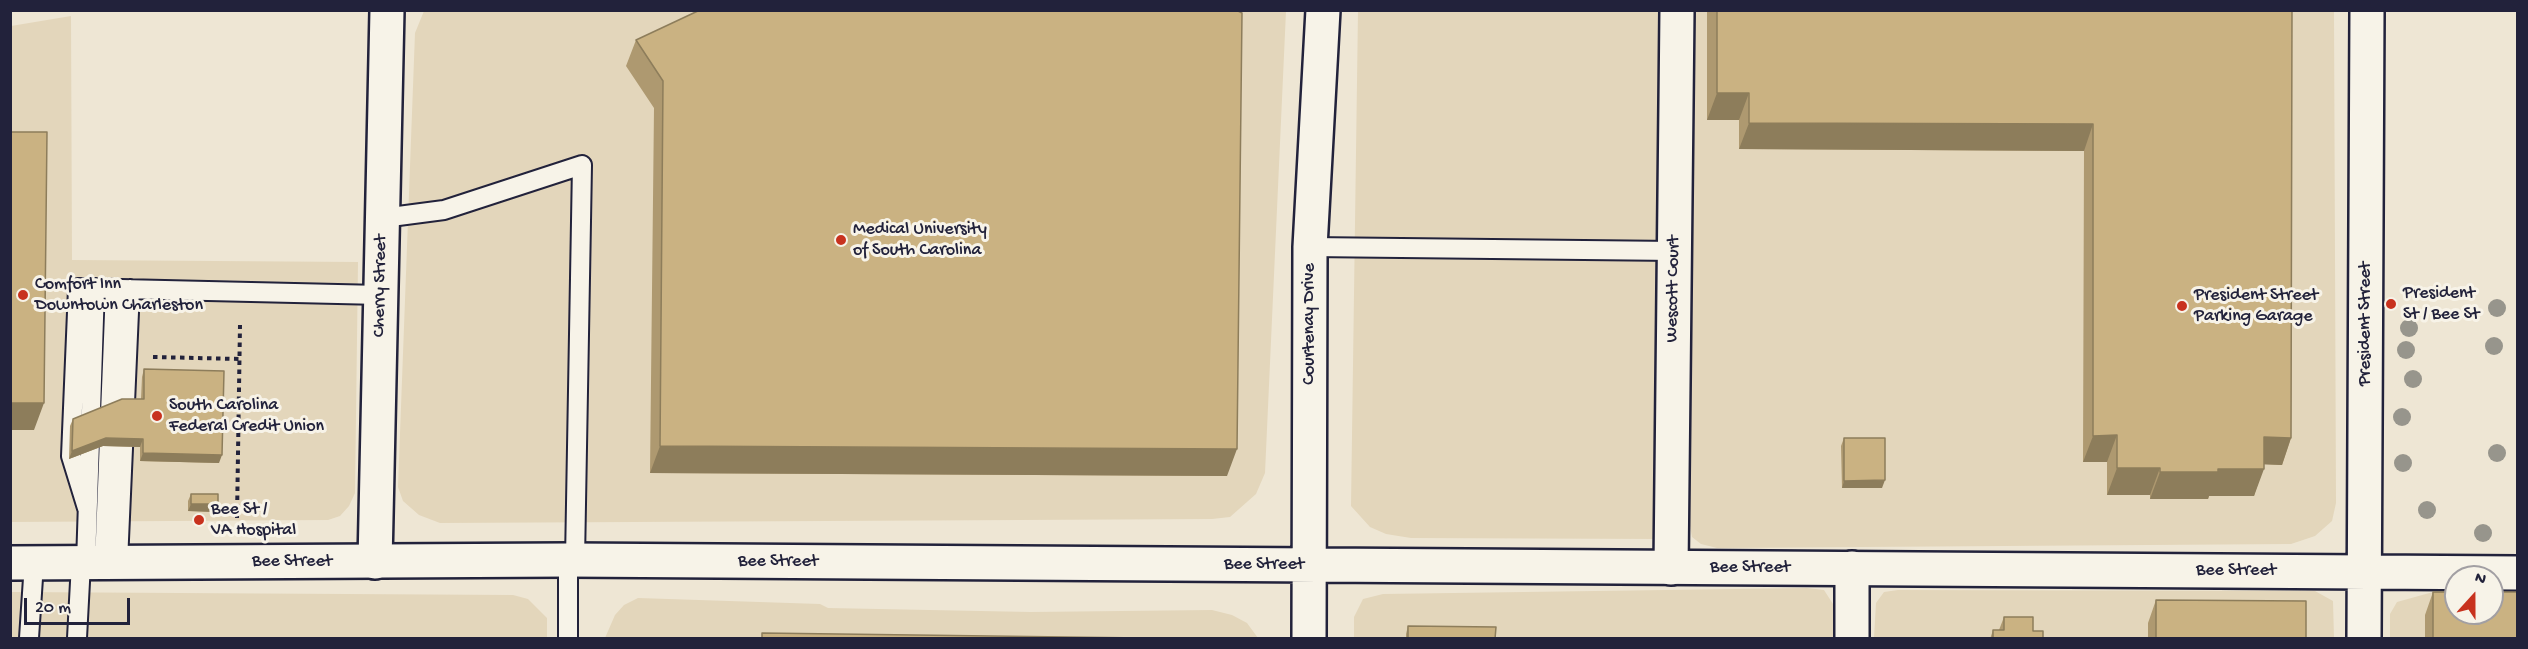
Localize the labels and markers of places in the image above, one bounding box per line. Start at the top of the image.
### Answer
place label: Medical University of South Carolina [853,219,987,262]
marker: Medical University of South Carolina [834,233,848,247]
place label: Comfort Inn Downtown Charleston [35,274,203,316]
place label: President St / Bee St [2403,283,2479,326]
place label: President Street Parking Garage [2194,285,2318,328]
marker: Comfort Inn Downtown Charleston [16,288,30,302]
marker: President St / Bee St [2384,297,2398,311]
marker: President Street Parking Garage [2175,299,2189,313]
place label: South Carolina Federal Credit Union [169,395,324,438]
marker: South Carolina Federal Credit Union [150,409,164,423]
place label: Bee St / VA Hospital [211,499,296,542]
marker: Bee St / VA Hospital [192,513,206,527]

